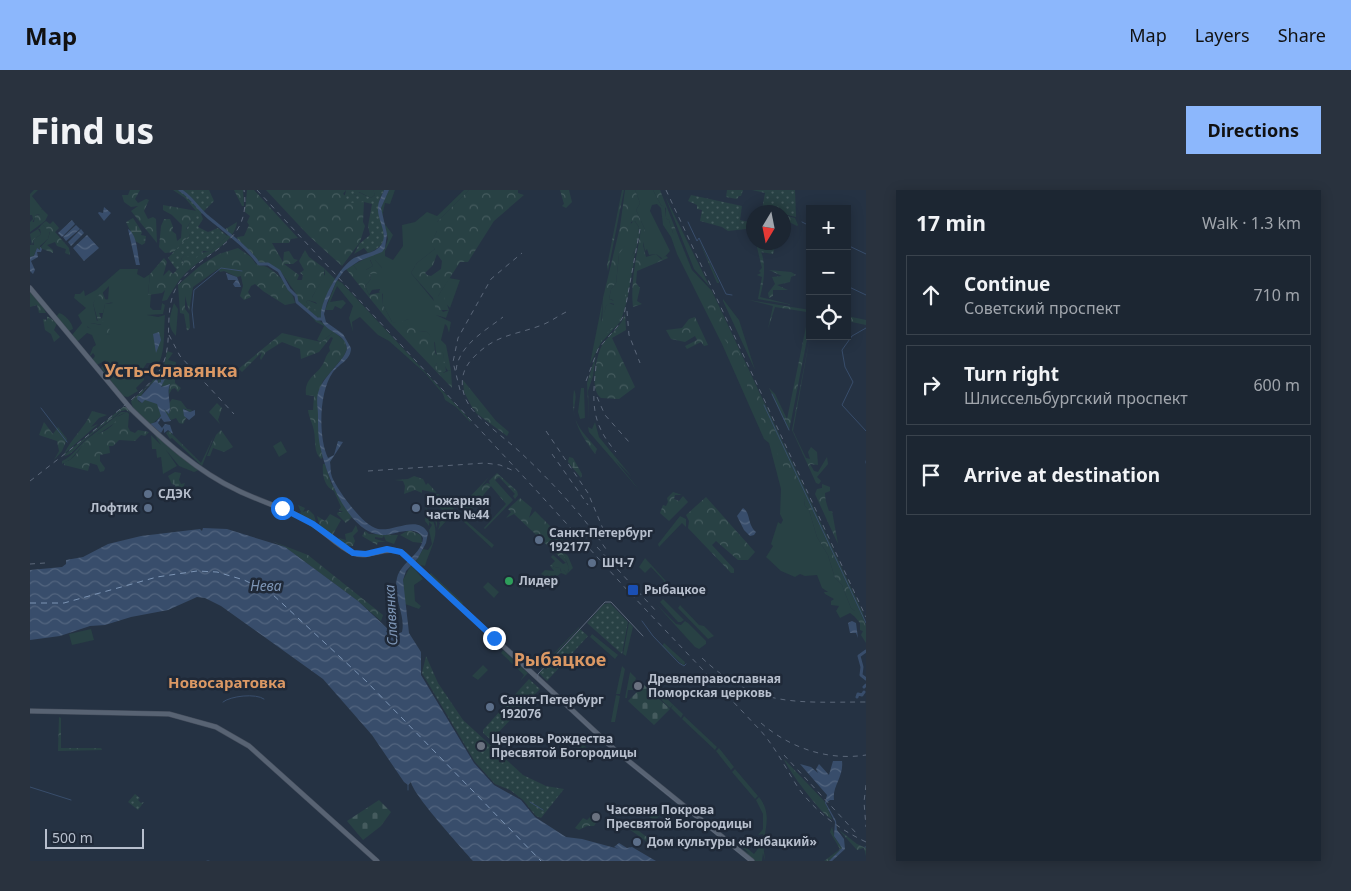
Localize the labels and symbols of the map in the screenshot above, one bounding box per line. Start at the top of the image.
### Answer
north arrow [746,205,791,250]
district label: Усть-Славянка [104,358,238,382]
place label: СДЭК [158,485,192,502]
marker: СДЭК [142,488,154,500]
place label: Пожарная часть №44 [426,492,490,523]
route start [271,497,294,520]
place label: Лофтик [91,499,139,516]
marker: Лофтик [142,502,154,514]
marker: Пожарная часть №44 [410,502,422,514]
place label: Санкт-Петербург 192177 [549,524,653,555]
marker: Санкт-Петербург 192177 [533,534,545,546]
place label: ШЧ-7 [602,554,634,571]
marker: ШЧ-7 [586,557,598,569]
place label: Лидер [519,572,559,589]
marker: Лидер [503,575,515,587]
water label: Нева [250,576,282,595]
place label: Рыбацкое [644,581,706,598]
marker: Рыбацкое [626,583,640,597]
water label: Славянка [379,584,402,646]
route end [483,627,506,650]
district label: Рыбацкое [514,647,606,671]
place label: Древлеправославная Поморская церковь [648,670,781,701]
district label: Новосаратовка [168,672,286,692]
marker: Древлеправославная Поморская церковь [632,680,644,692]
place label: Санкт-Петербург 192076 [500,691,604,722]
marker: Санкт-Петербург 192076 [484,701,496,713]
place label: Церковь Рождества Пресвятой Богородицы [491,730,637,761]
marker: Церковь Рождества Пресвятой Богородицы [475,740,487,752]
place label: Часовня Покрова Пресвятой Богородицы [606,801,752,832]
marker: Часовня Покрова Пресвятой Богородицы [590,811,602,823]
scale bar [45,826,144,849]
place label: Дом культуры «Рыбацкий» [647,833,817,850]
marker: Дом культуры «Рыбацкий» [631,836,643,848]

